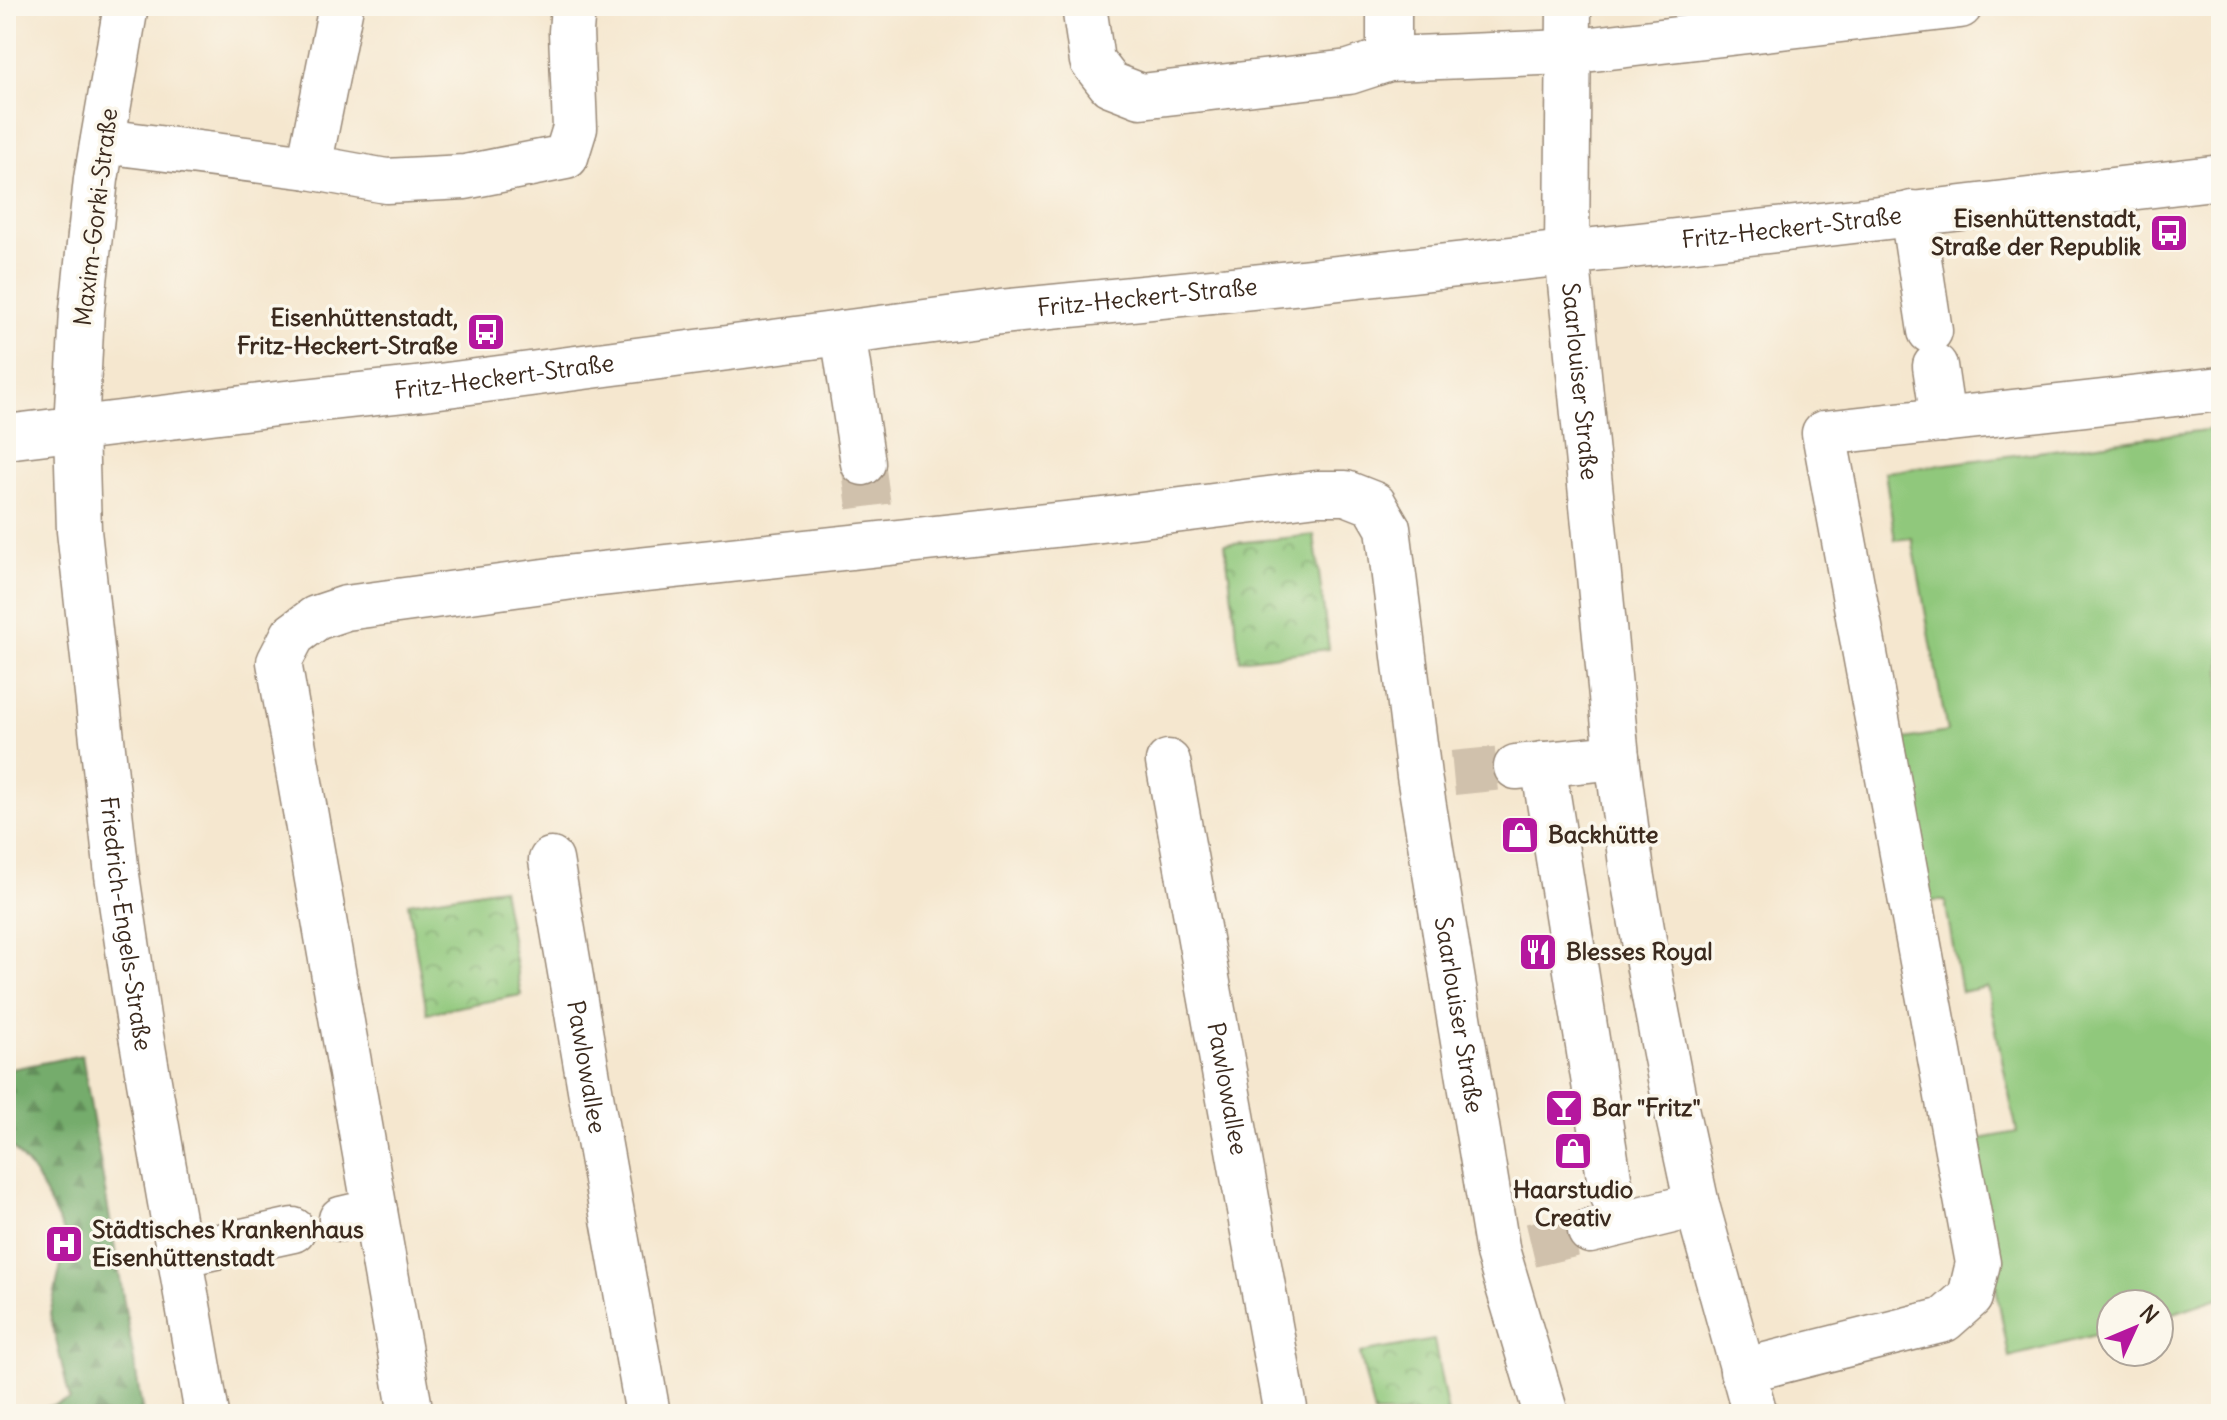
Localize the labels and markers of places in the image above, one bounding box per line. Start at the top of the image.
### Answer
place label: Eisenhüttenstadt, Straße der Republik [1931,203,2141,261]
bus stop icon: Eisenhüttenstadt, Straße der Republik [2148,212,2190,254]
place label: Eisenhüttenstadt, Fritz-Heckert-Straße [237,302,458,360]
bus stop icon: Eisenhüttenstadt, Fritz-Heckert-Straße [465,311,507,353]
shop icon: Backhütte [1499,814,1541,856]
place label: Backhütte [1548,819,1658,849]
restaurant icon: Blesses Royal [1517,931,1559,973]
place label: Blesses Royal [1566,936,1713,966]
bar icon: Bar "Fritz" [1543,1087,1585,1129]
place label: Bar "Fritz" [1592,1092,1701,1122]
shop icon: Haarstudio Creativ [1552,1130,1594,1172]
place label: Haarstudio Creativ [1513,1174,1633,1232]
place label: Städtisches Krankenhaus Eisenhüttenstadt [92,1214,364,1272]
hospital icon: Städtisches Krankenhaus Eisenhüttenstadt [43,1223,85,1265]

